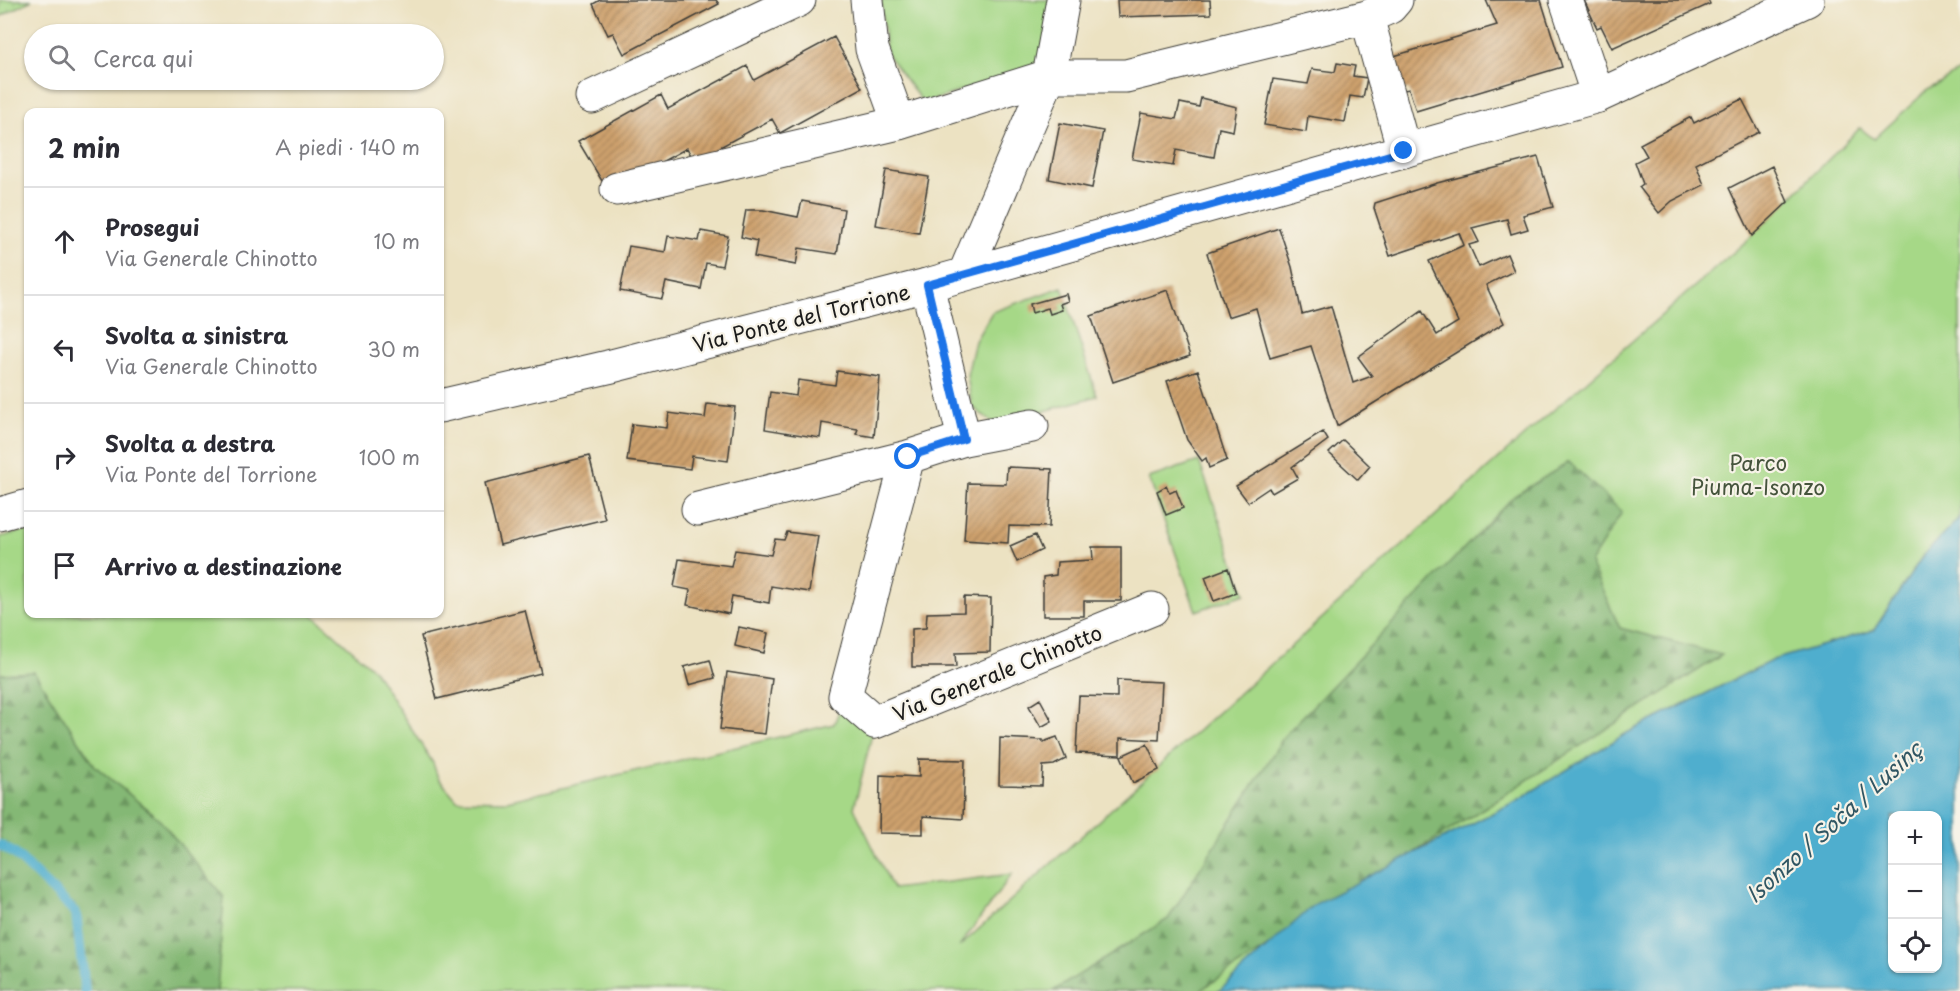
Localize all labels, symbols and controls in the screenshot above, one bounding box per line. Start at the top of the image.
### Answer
search box [24,24,444,90]
icon: search [45,41,78,74]
text: Cerca qui [93,41,193,74]
text: 2 min [48,128,121,167]
text: A piedi · 140 m [275,132,420,162]
route end [1390,137,1416,163]
text: Prosegui [105,210,199,243]
icon: ahead [48,225,81,258]
text: 10 m [373,226,420,256]
text: Via Generale Chinotto [105,243,318,273]
street label: Via Ponte del Torrione [689,274,913,360]
text: Svolta a sinistra [105,318,288,351]
icon: left [48,333,81,366]
text: 30 m [367,334,420,364]
text: Via Generale Chinotto [105,351,318,381]
text: Svolta a destra [105,426,275,459]
icon: right [48,441,81,474]
text: 100 m [359,442,420,472]
route start [894,443,920,469]
park label: Parco Piuma-Isonzo [1691,446,1825,502]
text: Via Ponte del Torrione [105,459,318,489]
icon: arrive [48,549,81,582]
text: Arrivo a destinazione [105,549,342,582]
street label: Via Generale Chinotto [887,615,1107,729]
water label: Isonzo / Soča / Lusinç [1737,731,1930,909]
map controls [1888,811,1942,973]
button: + [1888,811,1942,865]
button: − [1888,865,1942,919]
button: locate [1888,919,1942,973]

